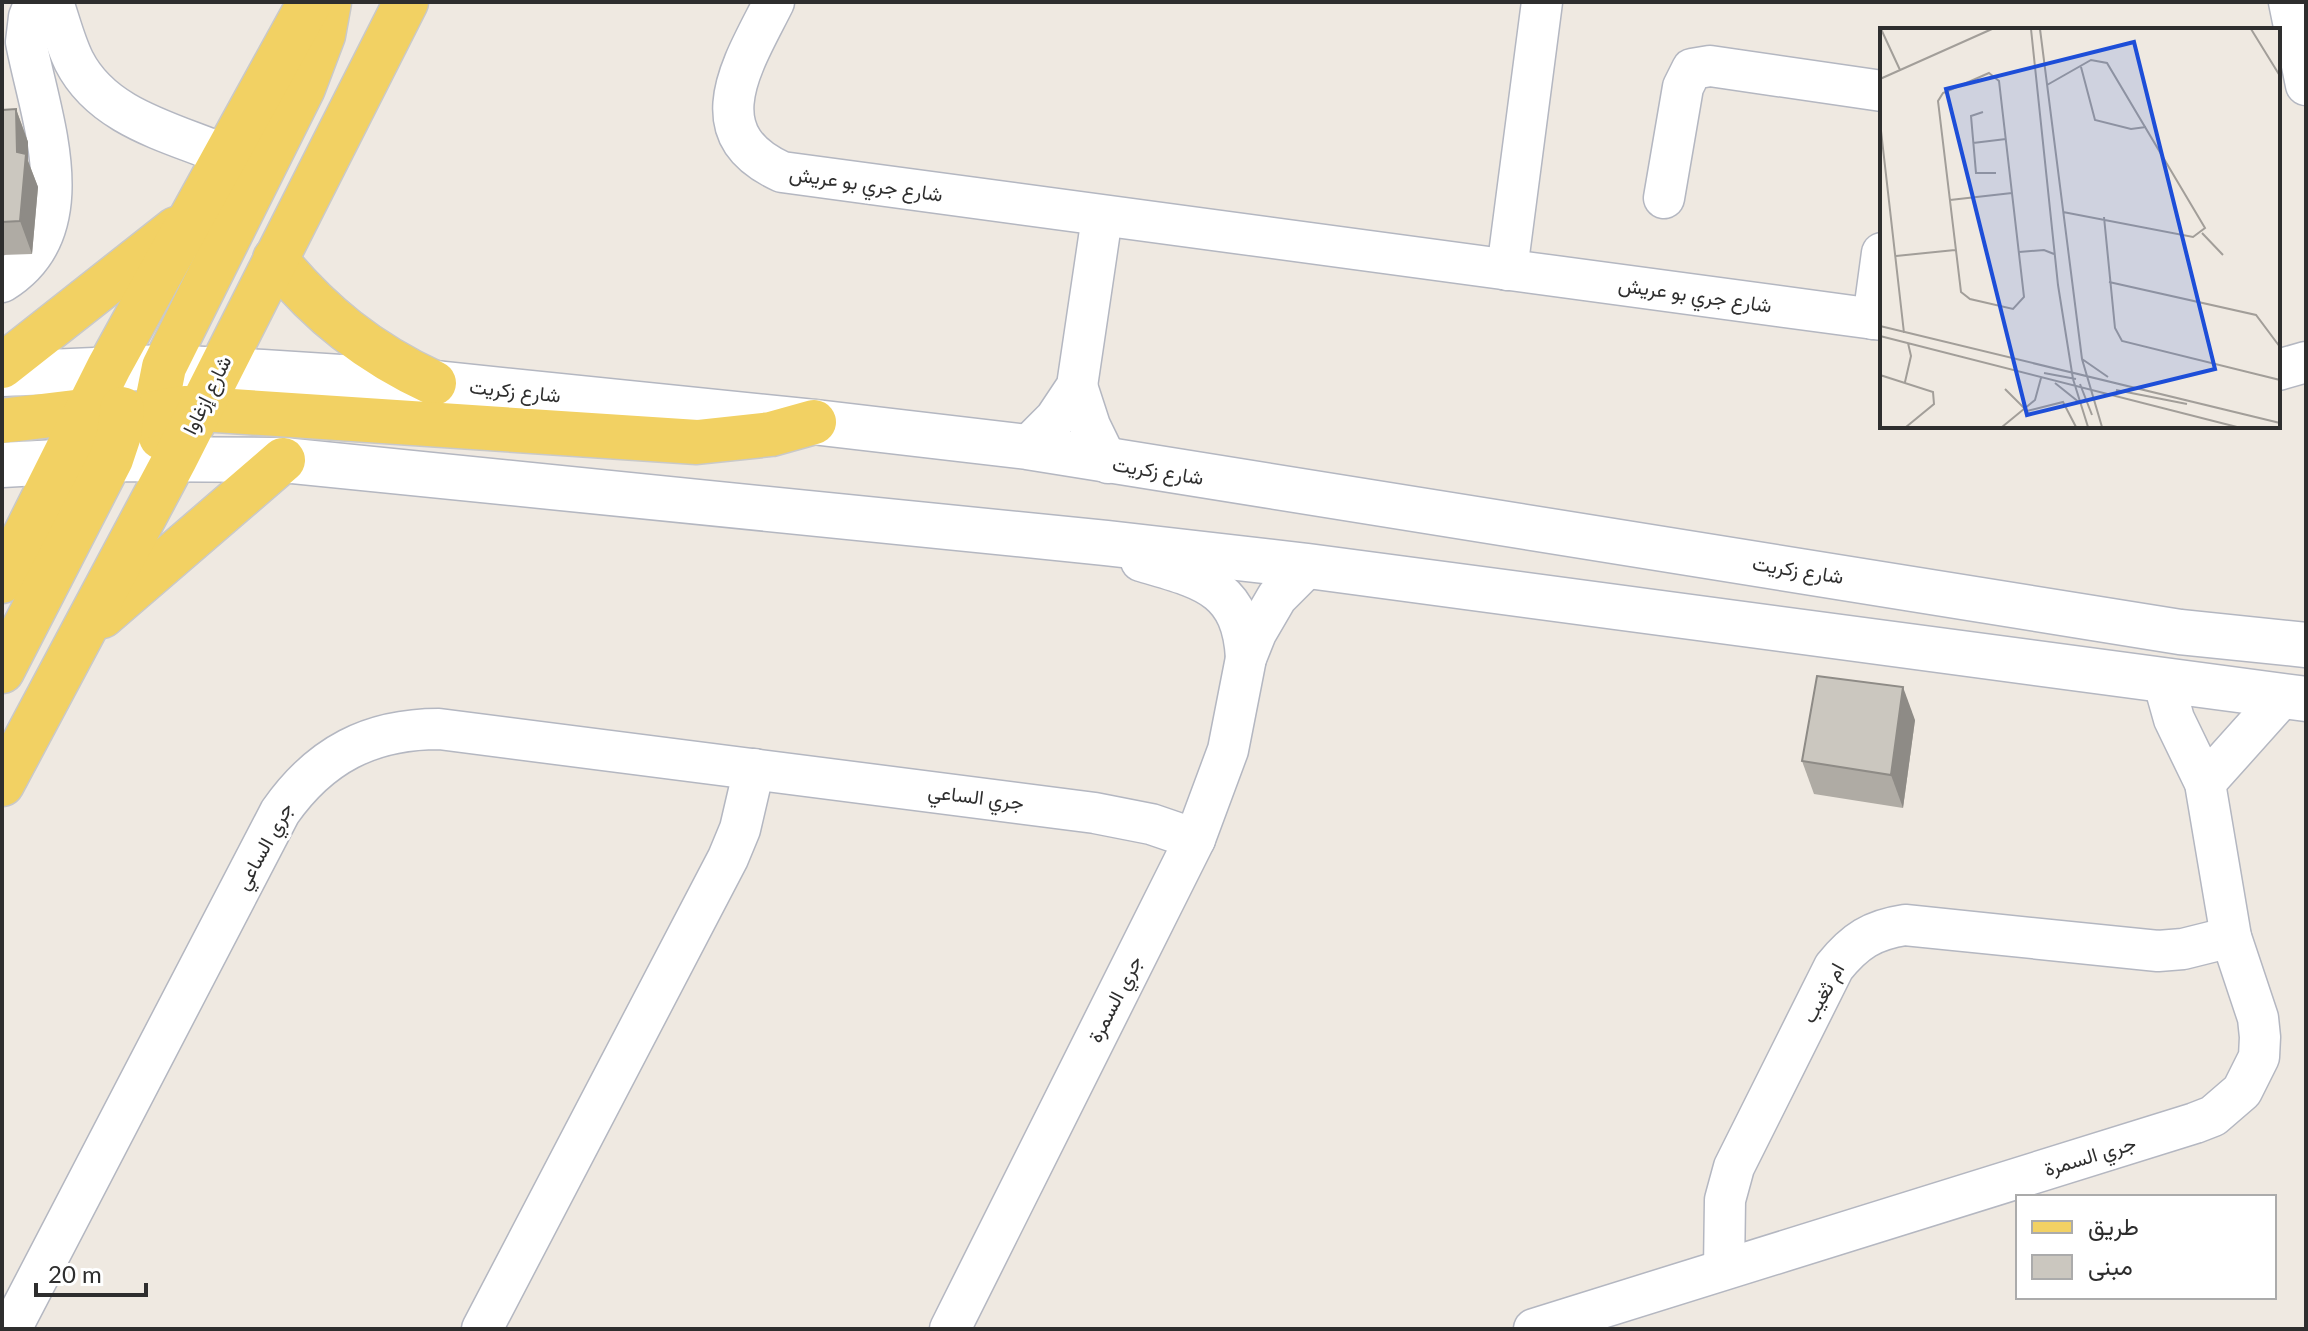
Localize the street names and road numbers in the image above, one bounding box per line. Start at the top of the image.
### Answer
street label: شارع جري بو عريش [787,160,944,212]
street label: شارع جري بو عريش [1616,271,1773,323]
street label: شارع إزغاوا [177,351,238,439]
street label: شارع زكريت [468,373,562,410]
street label: شارع زكريت [1110,451,1205,492]
street label: شارع زكريت [1750,550,1845,591]
street label: جري الساعي [926,778,1025,820]
street label: جري الساعي [229,798,302,896]
street label: جري السمرة [1082,951,1152,1049]
street label: ام ثغيب [1796,958,1850,1028]
street label: جري السمرة [2041,1130,2140,1186]

